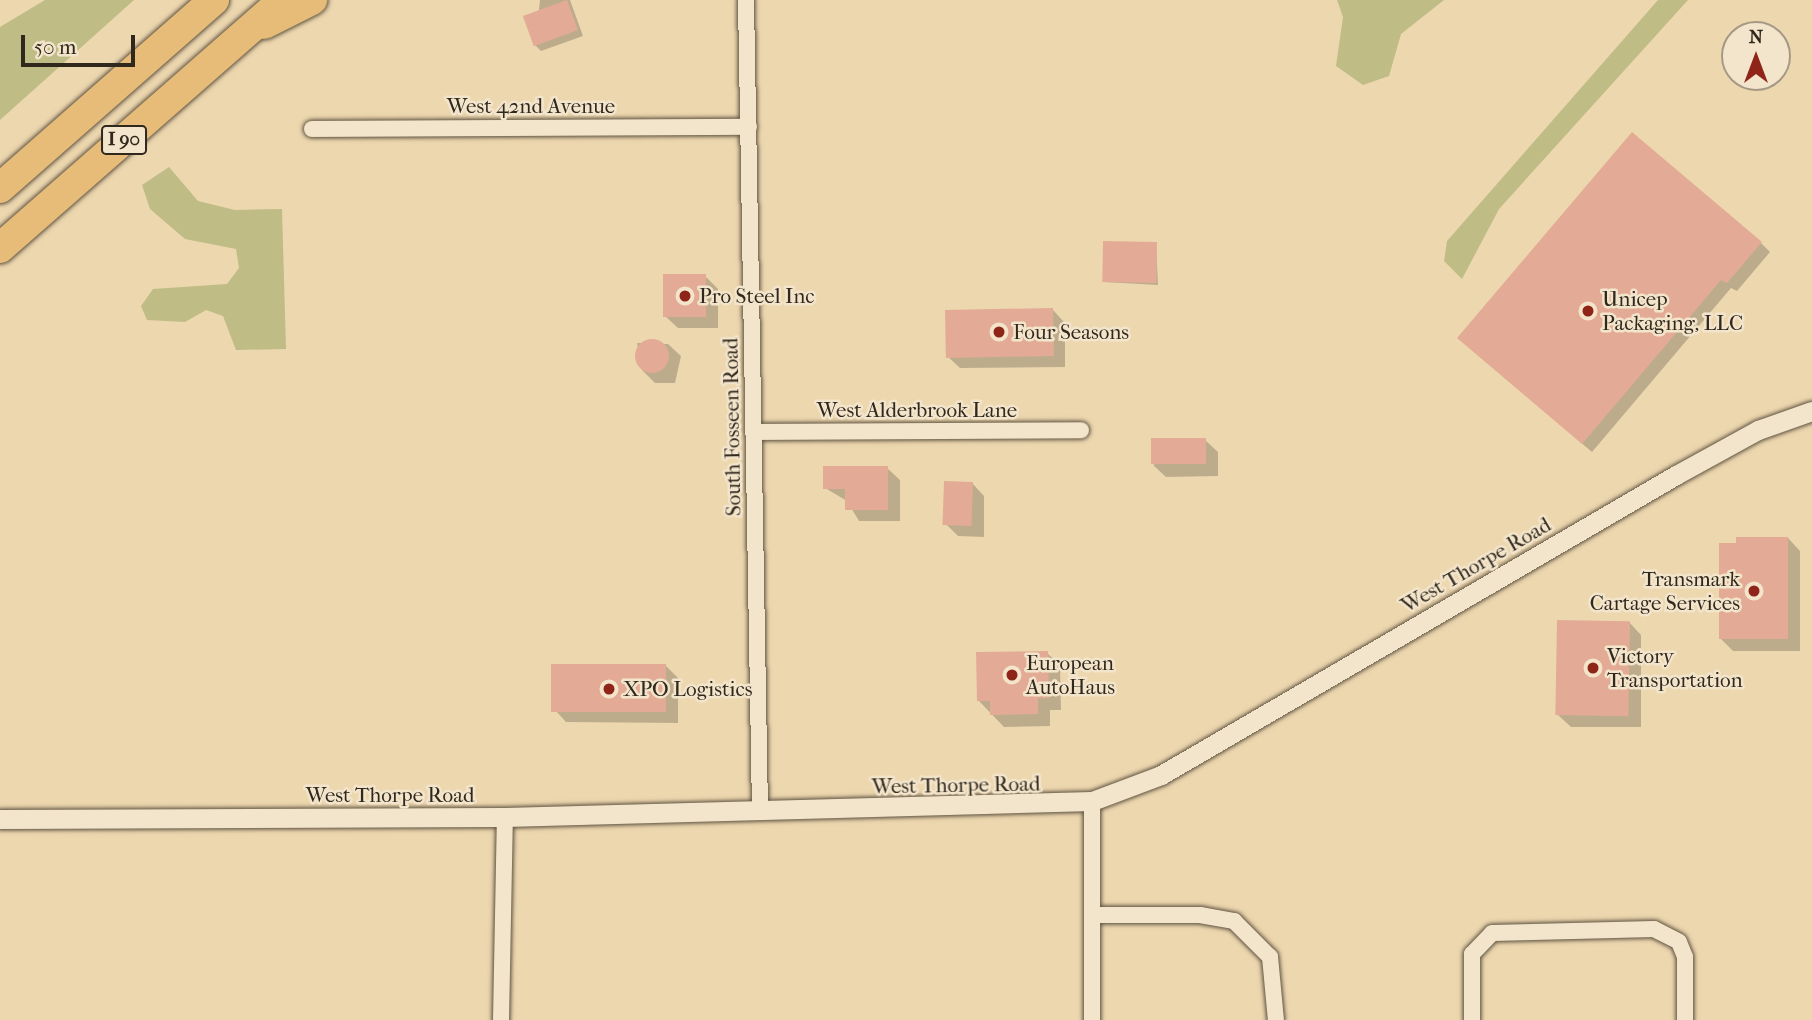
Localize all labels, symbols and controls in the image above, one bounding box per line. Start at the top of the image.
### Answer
scale bar [24,21,138,65]
north arrow [1721,21,1791,91]
text: N [1749,26,1763,48]
text: 50 m [34,35,77,59]
street label: West 42nd Avenue [447,93,615,119]
road number: I 90 [100,124,148,156]
place label: Pro Steel Inc [699,283,814,309]
place label: Unicep Packaging, LLC [1602,286,1743,336]
marker: Pro Steel Inc [677,288,693,304]
marker: Unicep Packaging, LLC [1580,303,1596,319]
place label: Four Seasons [1013,319,1129,345]
marker: Four Seasons [991,324,1007,340]
street label: South Fosseen Road [718,338,746,516]
street label: West Alderbrook Lane [817,397,1017,423]
street label: West Thorpe Road [1397,512,1555,618]
place label: Transmark Cartage Services [1590,566,1740,616]
marker: Transmark Cartage Services [1746,583,1762,599]
place label: Victory Transportation [1607,643,1743,693]
place label: European AutoHaus [1026,650,1115,700]
marker: Victory Transportation [1585,660,1601,676]
marker: European AutoHaus [1004,667,1020,683]
place label: XPO Logistics [623,676,752,702]
marker: XPO Logistics [601,681,617,697]
street label: West Thorpe Road [871,771,1041,799]
street label: West Thorpe Road [306,782,474,808]

